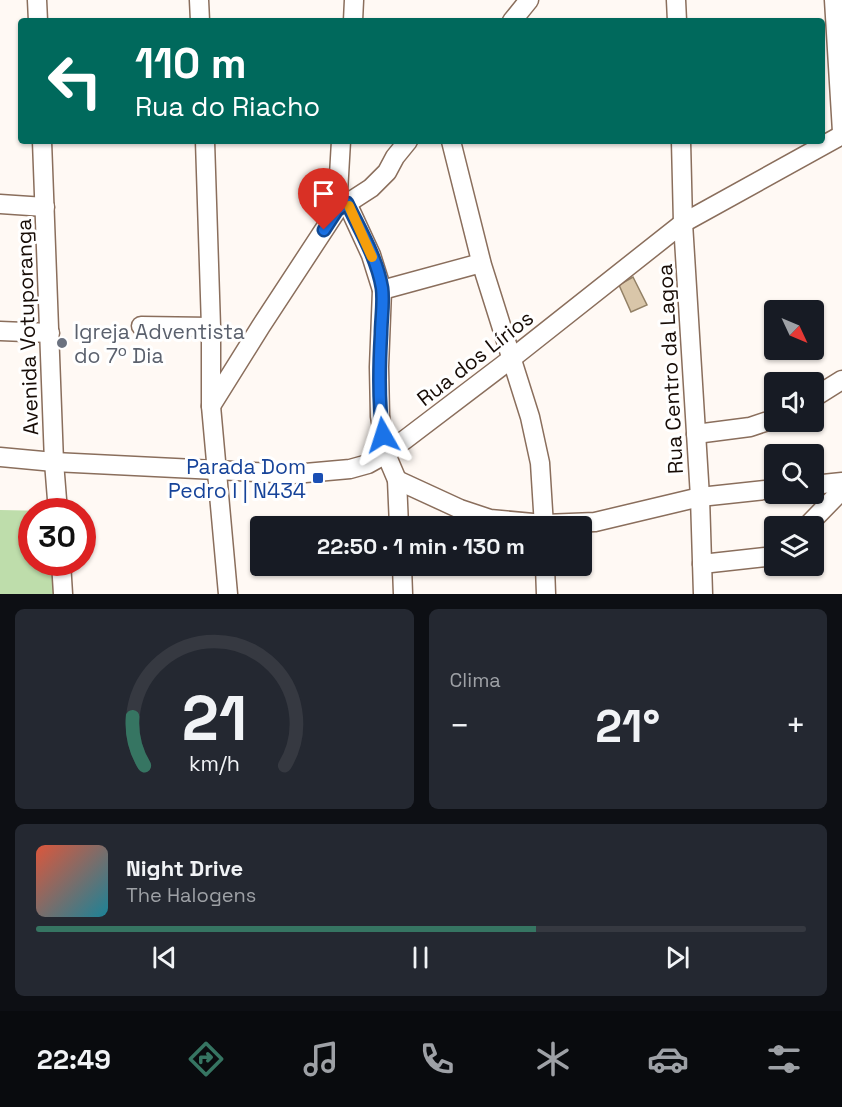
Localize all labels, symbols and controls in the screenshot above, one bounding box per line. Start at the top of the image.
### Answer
text: 110 m [135,37,247,90]
icon: left [36,42,114,120]
text: Rua do Riacho [135,89,320,124]
pin [298,168,349,230]
icon: arrive [307,177,340,210]
street label: Avenida Votuporanga [10,218,44,436]
street label: Rua Centro da Lagoa [651,263,689,475]
north arrow [764,300,824,360]
map controls [764,300,824,576]
street label: Rua dos Lírios [411,304,539,412]
place label: Igreja Adventista do 7º Dia [74,318,245,369]
marker: Igreja Adventista do 7º Dia [55,336,69,350]
button: sound [764,372,824,432]
position arrow [351,403,415,467]
button: search [764,444,824,504]
place label: Parada Dom Pedro I | N434 [168,453,306,504]
marker: Parada Dom Pedro I | N434 [311,471,325,485]
speed limit sign: 30 [18,498,96,576]
button: layers [764,516,824,576]
text: 22:50 · 1 min · 130 m [317,532,525,560]
text: Clima [450,667,501,693]
text: 21 [182,679,247,758]
text: 21° [595,698,660,755]
text: − [450,705,470,747]
text: + [786,705,806,747]
text: km/h [189,750,240,777]
text: Night Drive [126,854,243,882]
text: The Halogens [126,882,256,908]
icon: previous [148,941,181,974]
icon: pause [404,941,437,974]
icon: next [661,941,694,974]
icon: directions [185,1038,227,1080]
icon: music [300,1038,342,1080]
icon: phone [416,1038,458,1080]
icon: climate [532,1038,574,1080]
icon: car [647,1038,689,1080]
icon: filters [763,1038,805,1080]
text: 22:49 [37,1042,111,1077]

